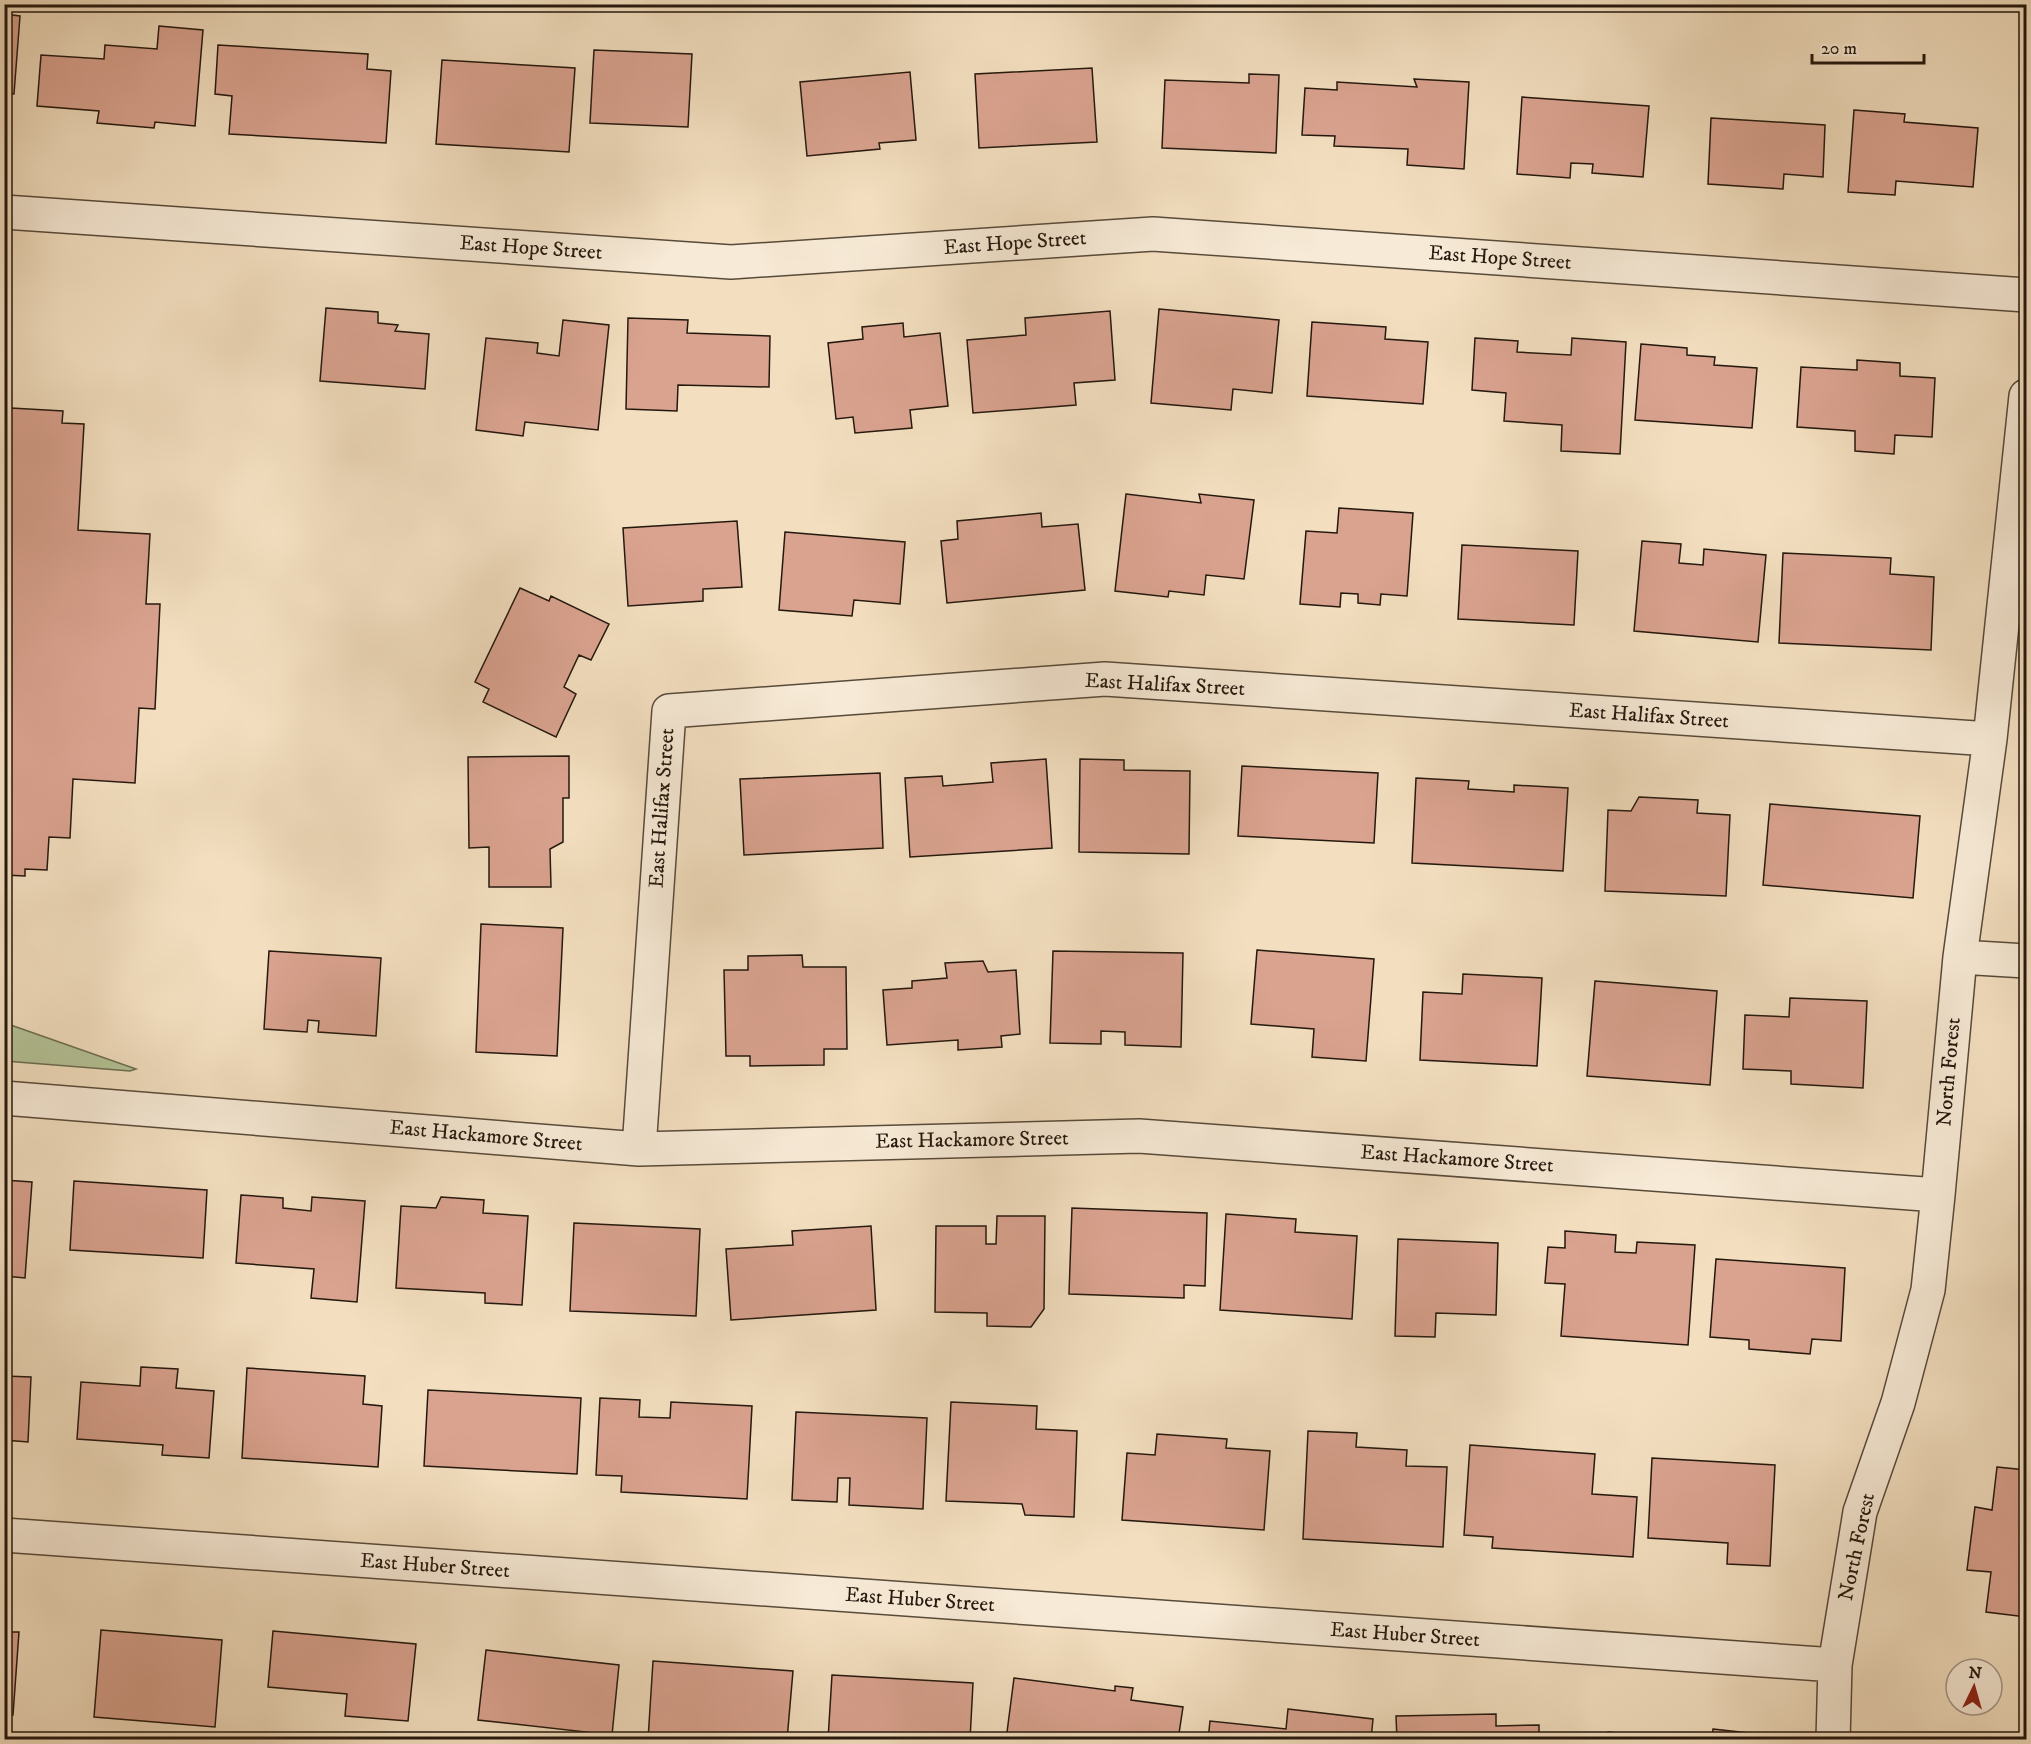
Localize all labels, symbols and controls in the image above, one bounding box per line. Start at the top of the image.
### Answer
scale bar [1812,27,1924,65]
text: 20 m [1821,38,1857,60]
street label: East Hope Street [943,225,1087,261]
street label: East Hope Street [459,230,603,266]
street label: East Hope Street [1428,240,1572,276]
street label: East Halifax Street [1084,668,1246,702]
street label: East Halifax Street [1568,697,1730,735]
street label: East Halifax Street [643,727,681,889]
street label: North Forest [1931,1016,1967,1128]
street label: East Hackamore Street [388,1115,584,1157]
street label: East Hackamore Street [875,1125,1069,1155]
street label: East Hackamore Street [1360,1139,1555,1179]
street label: North Forest [1833,1490,1881,1603]
street label: East Huber Street [359,1548,511,1584]
street label: East Huber Street [844,1582,996,1618]
street label: East Huber Street [1329,1617,1481,1653]
north arrow [1944,1657,2004,1717]
text: N [1968,1663,1983,1684]

